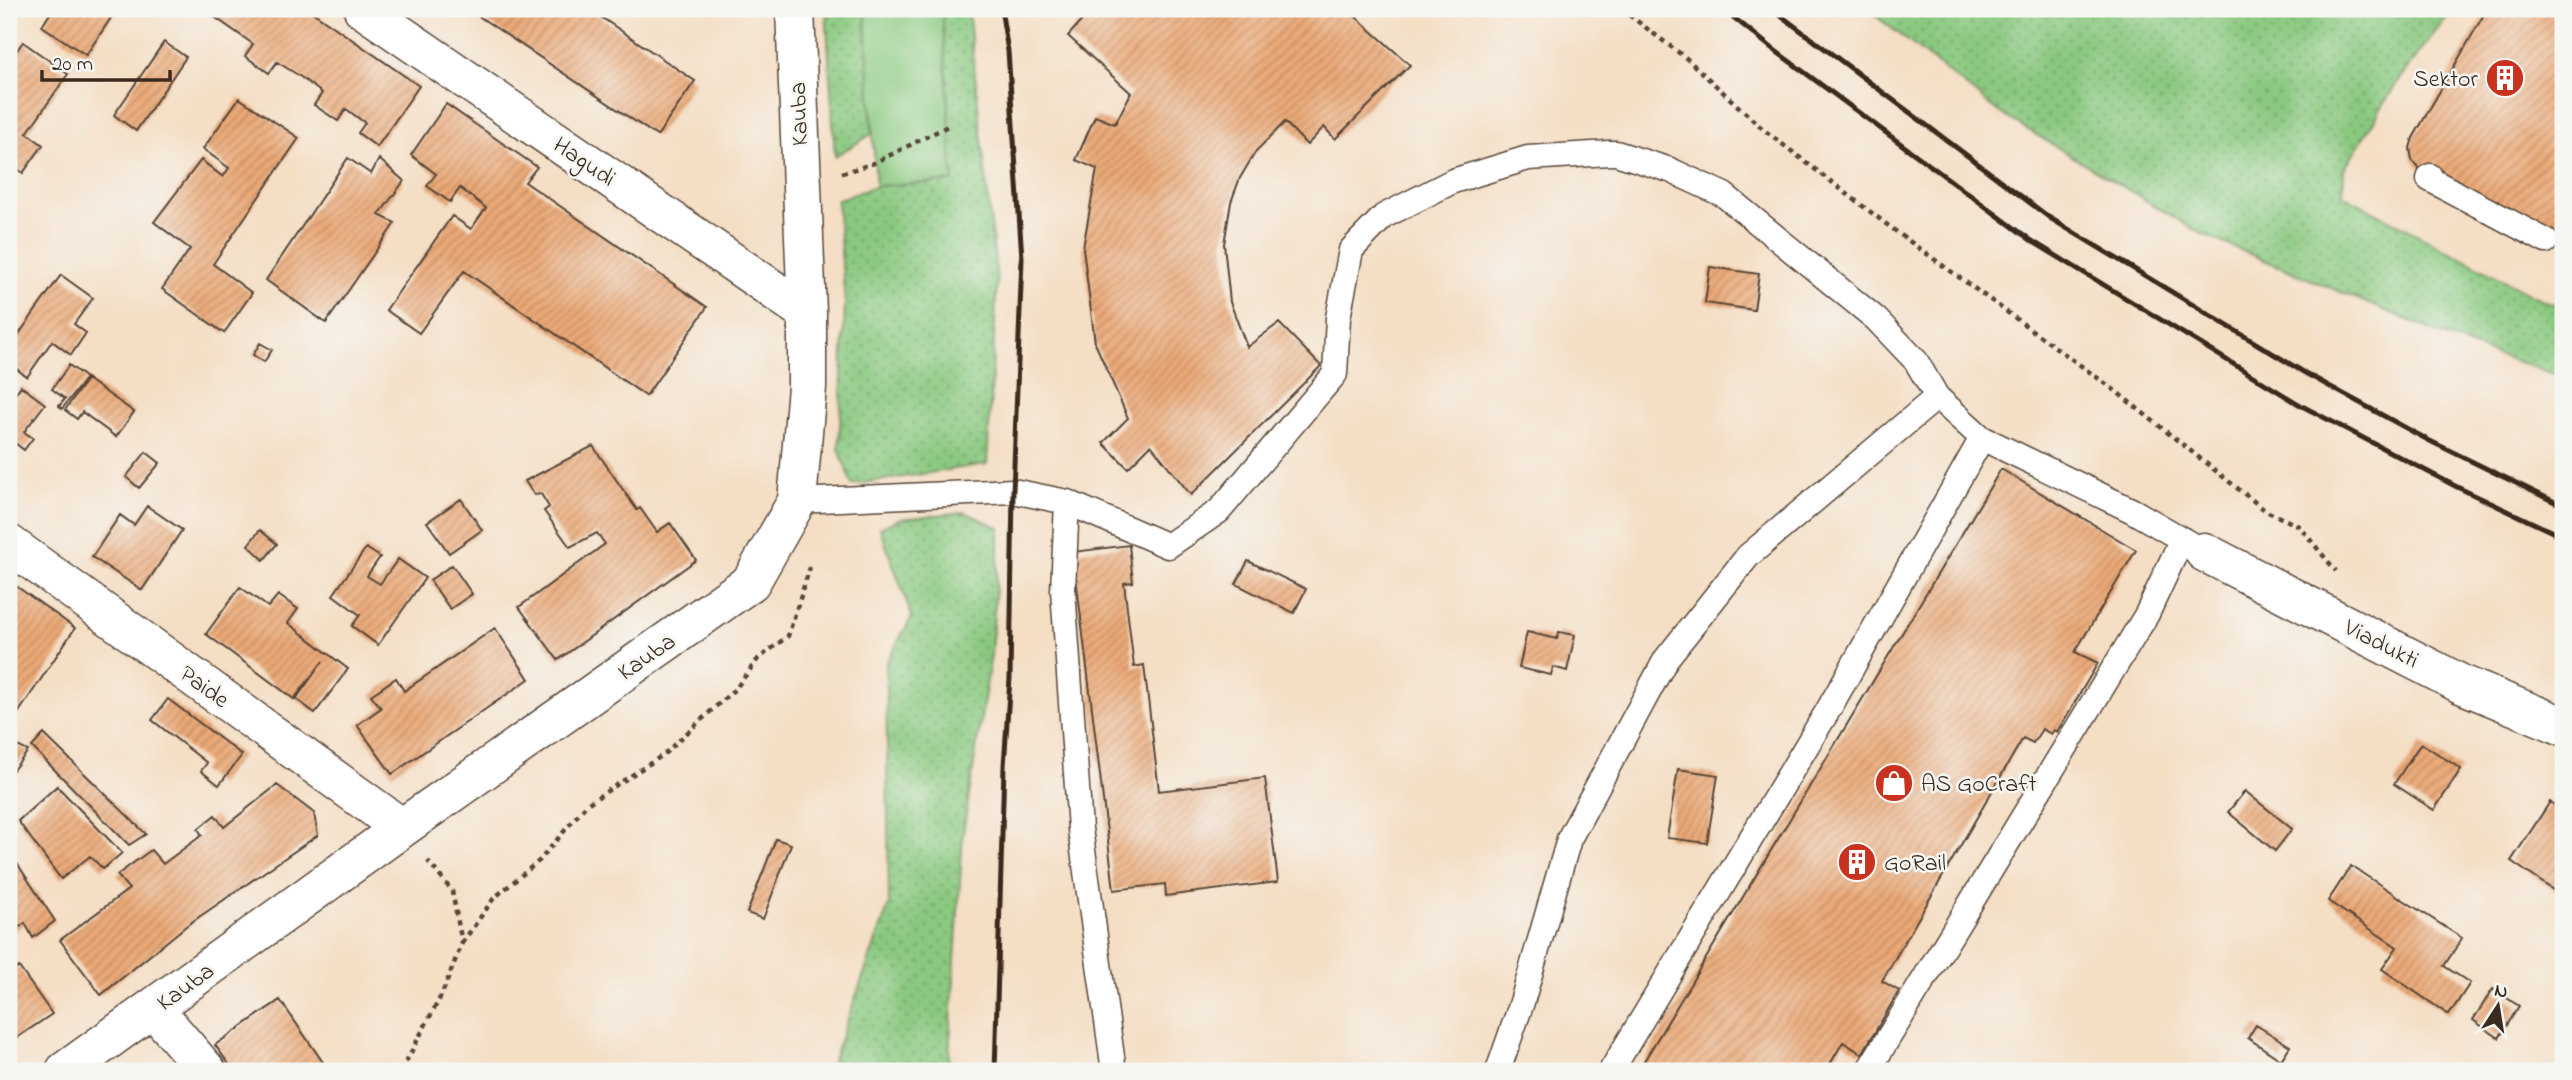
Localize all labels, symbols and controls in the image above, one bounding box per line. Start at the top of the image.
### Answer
scale bar [42,38,170,82]
text: 20 m [52,50,93,80]
building icon: Sektor [2484,57,2526,99]
place label: Sektor [2413,63,2479,98]
street label: Kauba [782,81,819,146]
street label: Hagudi [545,129,622,197]
street label: Viadukti [2336,611,2424,679]
street label: Kauba [611,625,684,691]
street label: Paide [171,658,236,718]
shop icon: AS GoCraft [1873,762,1915,804]
place label: AS GoCraft [1921,768,2037,803]
building icon: GoRail [1836,841,1878,883]
place label: GoRail [1884,847,1946,882]
street label: Kauba [150,955,223,1021]
north arrow [2464,972,2534,1042]
text: N [2492,977,2510,1006]

